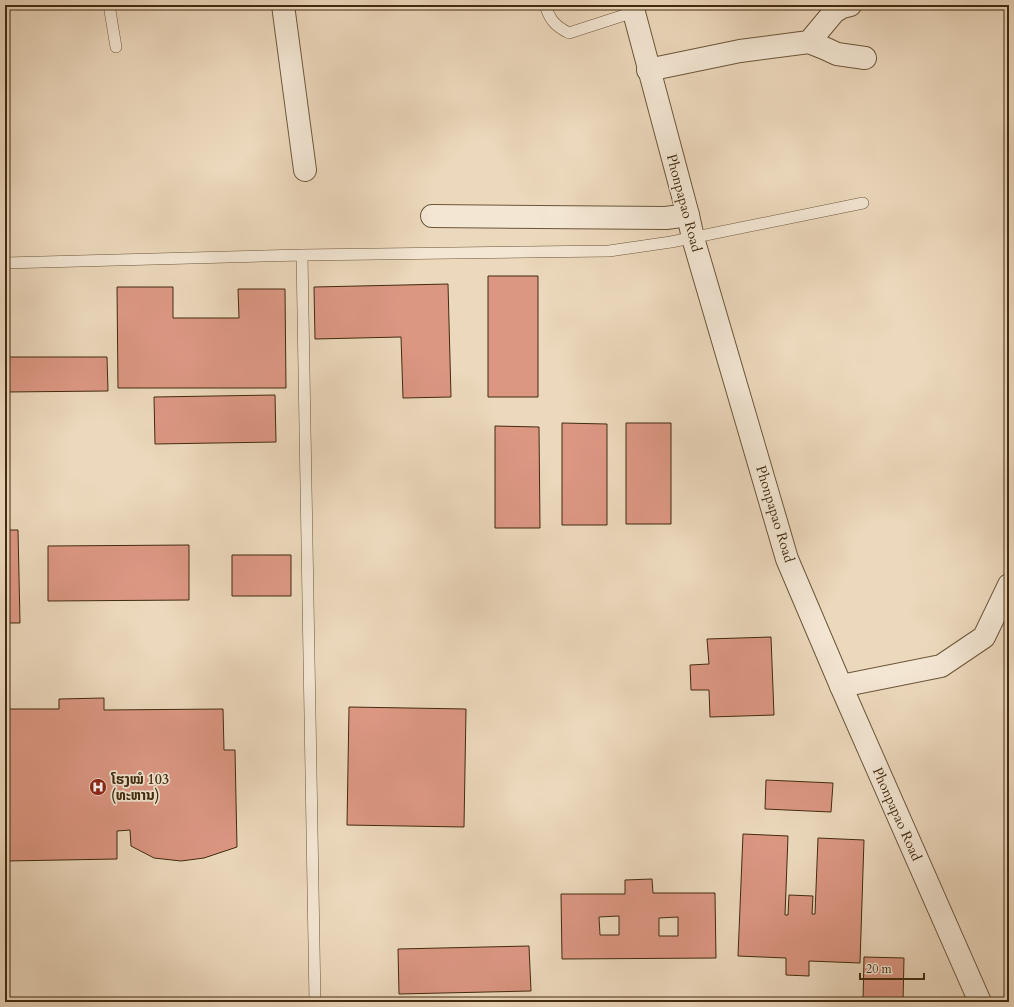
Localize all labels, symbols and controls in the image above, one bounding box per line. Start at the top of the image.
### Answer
street label: Phonpapao Road [662,152,706,255]
street label: Phonpapao Road [751,463,799,565]
street label: Phonpapao Road [868,764,926,864]
place label: ໂຮງໝໍ 103 (ທະຫານ) [110,770,169,805]
hospital icon: ໂຮງໝໍ 103 (ທະຫານ) [88,777,108,797]
scale bar [860,955,924,981]
text: 20 m [866,961,893,977]

